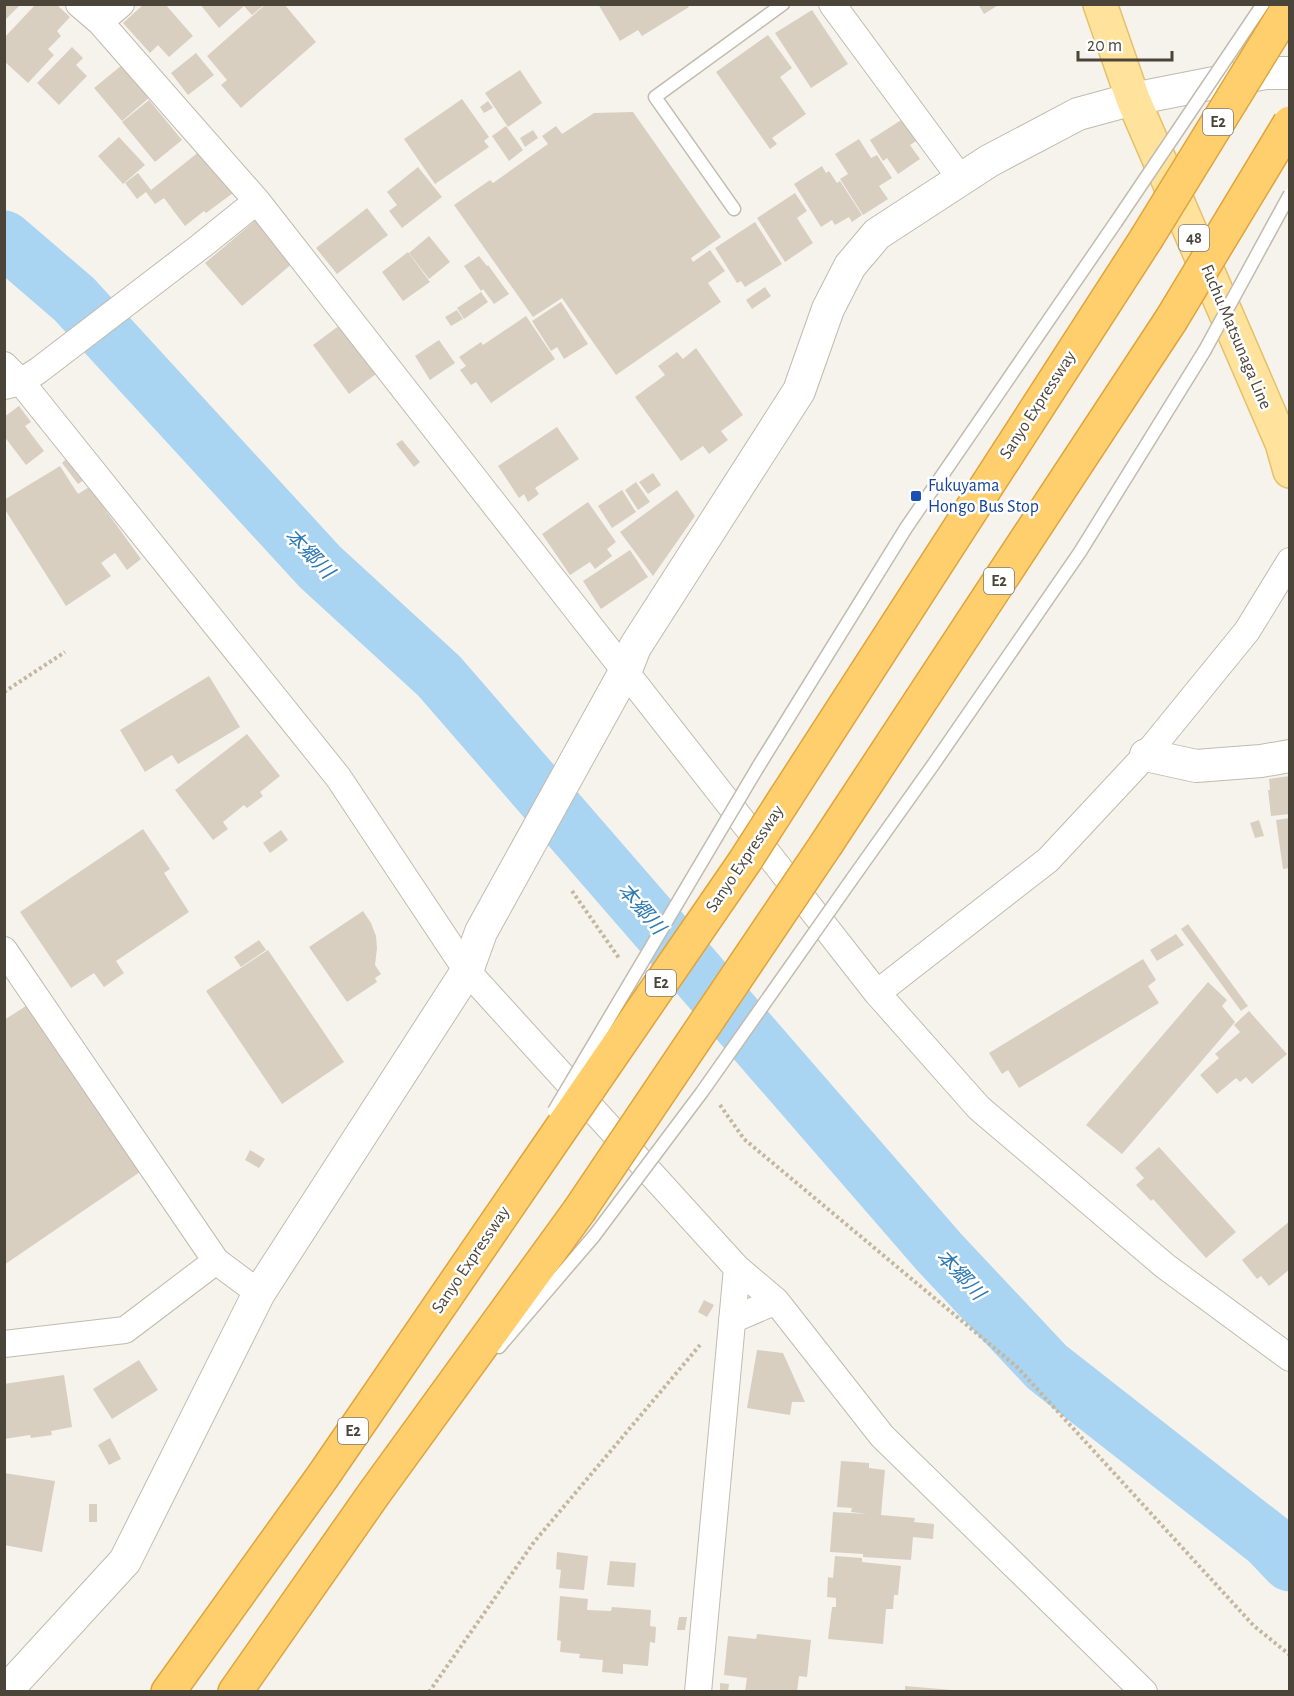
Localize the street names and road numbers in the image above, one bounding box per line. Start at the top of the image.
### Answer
road number: E2 [1203,109,1233,135]
road number: 48 [1179,225,1209,251]
street label: Fuchu Matsunaga Line [1197,262,1275,412]
street label: Sanyo Expressway [996,347,1080,462]
road number: E2 [984,568,1014,594]
street label: Sanyo Expressway [703,802,788,916]
road number: E2 [646,970,676,996]
street label: Sanyo Expressway [429,1203,514,1317]
road number: E2 [338,1418,368,1444]

